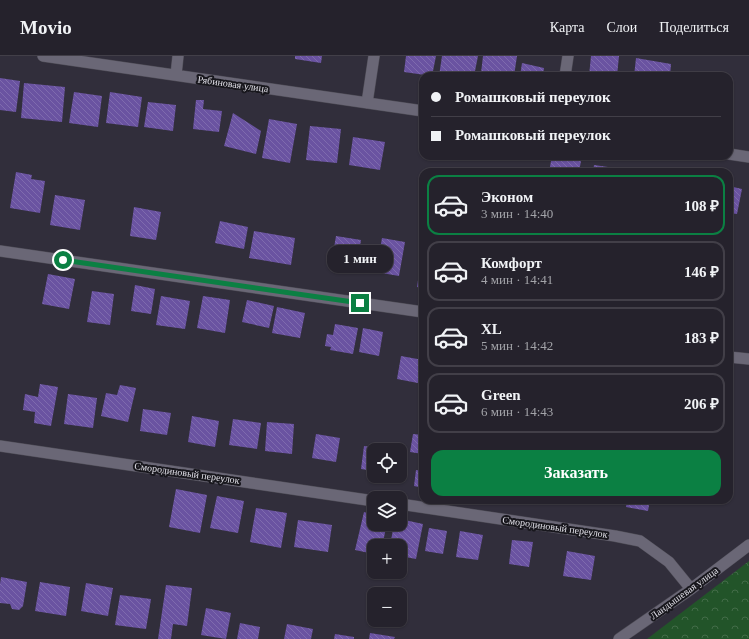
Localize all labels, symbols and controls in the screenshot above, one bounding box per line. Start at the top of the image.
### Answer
text: Movio [20,17,72,38]
text: Карта [550,20,584,35]
text: Слои [606,20,637,35]
text: Поделиться [659,20,729,35]
street label: Рябиновая улица [197,74,270,94]
text: Ромашковый переулок [455,89,611,105]
text: Ромашковый переулок [455,127,611,143]
icon: car [433,187,469,223]
text: Эконом [481,189,533,205]
text: 108 ₽ [684,198,719,214]
text: 3 мин · 14:40 [481,206,553,221]
callout: 1 мин [327,245,393,273]
route start [54,251,72,269]
text: 1 мин [343,251,377,266]
icon: car [433,253,469,289]
text: Комфорт [481,255,542,271]
text: 146 ₽ [684,264,719,280]
text: 4 мин · 14:41 [481,272,553,287]
route end [351,294,369,312]
icon: car [433,319,469,355]
text: XL [481,321,502,337]
text: 183 ₽ [684,330,719,346]
text: 5 мин · 14:42 [481,338,553,353]
icon: car [433,385,469,421]
text: Green [481,387,521,403]
text: 206 ₽ [684,396,719,412]
text: 6 мин · 14:43 [481,404,553,419]
map controls [367,443,407,627]
button: locate [367,443,407,483]
button: Заказать [431,450,721,496]
street label: Смородиновый переулок [134,460,240,486]
button: layers [367,491,407,531]
street label: Смородиновый переулок [502,514,608,540]
button: + [367,539,407,579]
street label: Ландышевая улица [648,564,721,621]
button: − [367,587,407,627]

